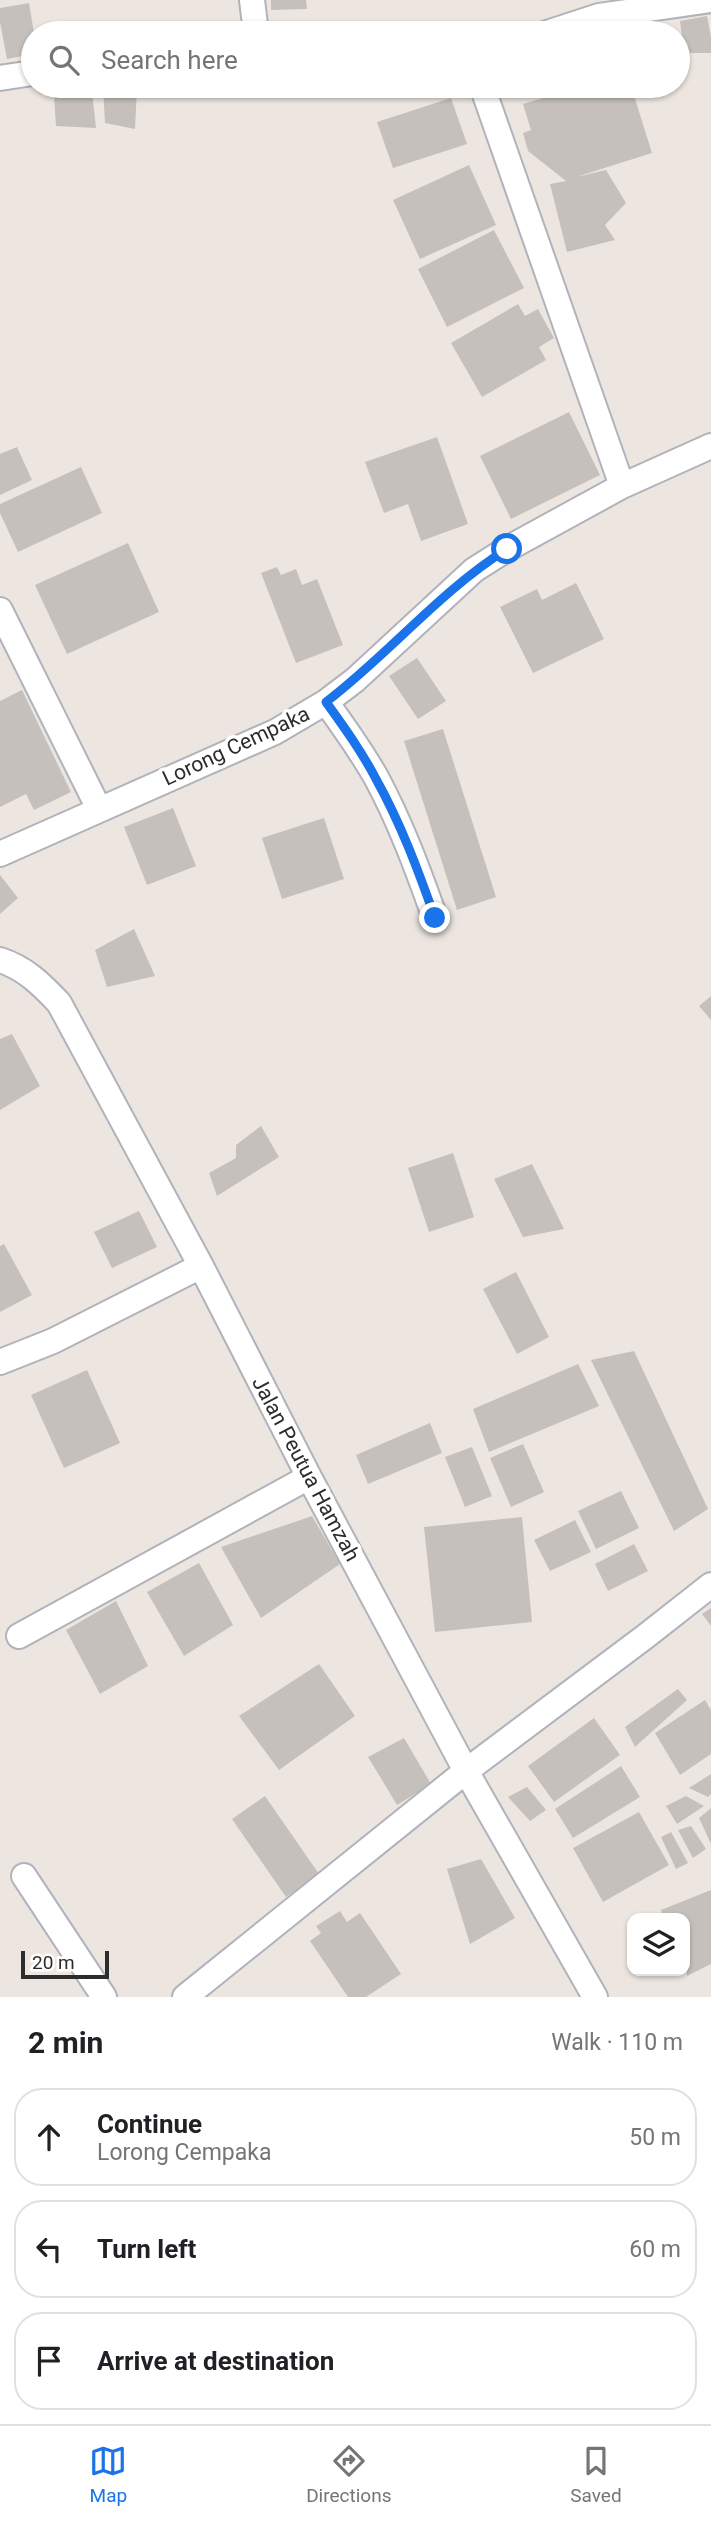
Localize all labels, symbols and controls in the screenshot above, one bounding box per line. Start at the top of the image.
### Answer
search box [21,21,690,98]
icon: search [45,41,83,79]
text: Search here [101,45,238,75]
route start [491,533,522,564]
street label: Lorong Cempaka [159,701,313,791]
route end [419,902,450,933]
street label: Jalan Peutua Hamzah [247,1373,365,1565]
map controls [627,1913,690,1976]
button: layers [627,1913,690,1976]
scale bar [21,1948,108,1980]
text: 20 m [32,1951,75,1974]
text: 2 min [28,2025,103,2060]
text: Walk · 110 m [551,2029,683,2056]
text: Continue [97,2109,202,2139]
icon: ahead [30,2118,68,2156]
text: 50 m [629,2124,681,2151]
text: Lorong Cempaka [97,2139,271,2166]
icon: left [30,2230,68,2268]
text: Turn left [97,2234,196,2264]
text: 60 m [629,2236,681,2263]
icon: arrive [30,2342,68,2380]
text: Arrive at destination [97,2346,334,2376]
tab: Map [89,2442,127,2507]
tab: Directions [306,2442,391,2507]
tab: Saved [570,2442,622,2507]

